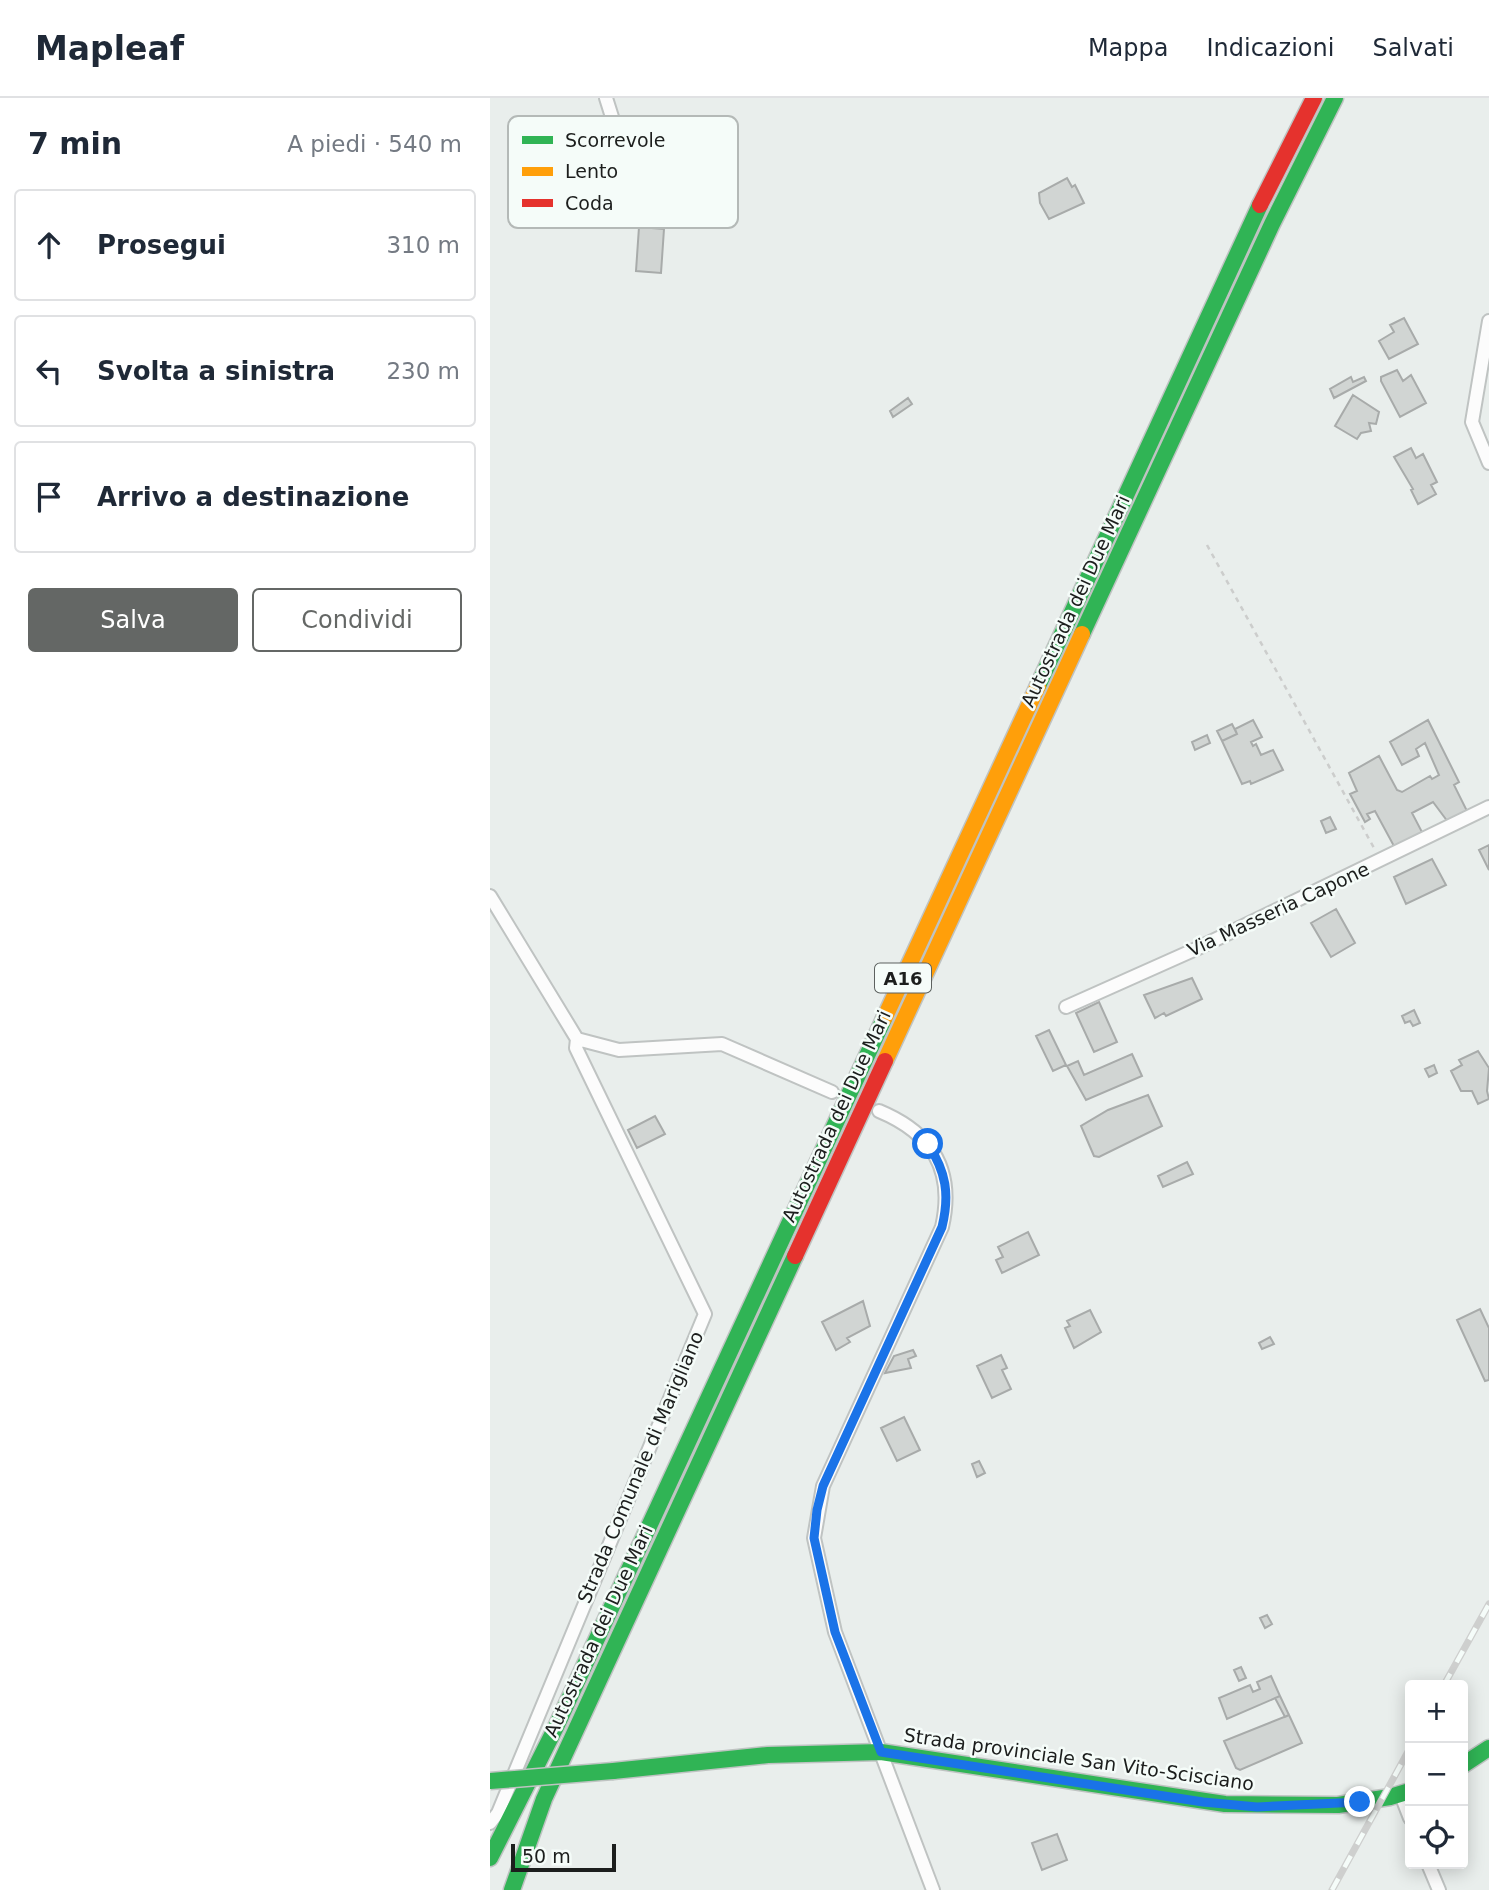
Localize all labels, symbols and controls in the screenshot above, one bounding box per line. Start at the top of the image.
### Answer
text: Mapleaf [35,29,184,68]
text: Mappa [1088,34,1168,62]
text: Indicazioni [1206,34,1334,62]
text: Salvati [1372,34,1454,62]
legend [508,116,738,228]
text: 7 min [28,126,122,161]
text: Scorrevole [565,129,666,151]
text: A piedi · 540 m [287,131,462,157]
text: Lento [565,160,618,182]
text: Coda [565,192,614,214]
icon: ahead [30,226,68,264]
text: Prosegui [97,230,226,260]
text: 310 m [386,232,460,258]
icon: left [30,352,68,390]
text: Svolta a sinistra [97,356,335,386]
text: 230 m [386,358,460,384]
icon: arrive [30,478,68,516]
text: Arrivo a destinazione [97,482,409,512]
street label: Autostrada dei Due Mari [1016,492,1134,710]
button: Salva [28,588,238,652]
button: Condividi [252,588,462,652]
street label: Via Masseria Capone [1184,857,1372,961]
road number: A16 [875,964,931,992]
street label: Autostrada dei Due Mari [777,1007,895,1225]
route start [912,1128,943,1159]
street label: Strada Comunale di Marigliano [573,1328,707,1606]
street label: Autostrada dei Due Mari [539,1522,657,1740]
map controls [1405,1680,1468,1869]
button: + [1405,1680,1468,1743]
street label: Strada provinciale San Vito-Scisciano [903,1724,1255,1794]
button: − [1405,1743,1468,1806]
route end [1344,1786,1375,1817]
button: locate [1405,1806,1468,1869]
scale bar [511,1841,616,1873]
text: 50 m [522,1845,571,1867]

